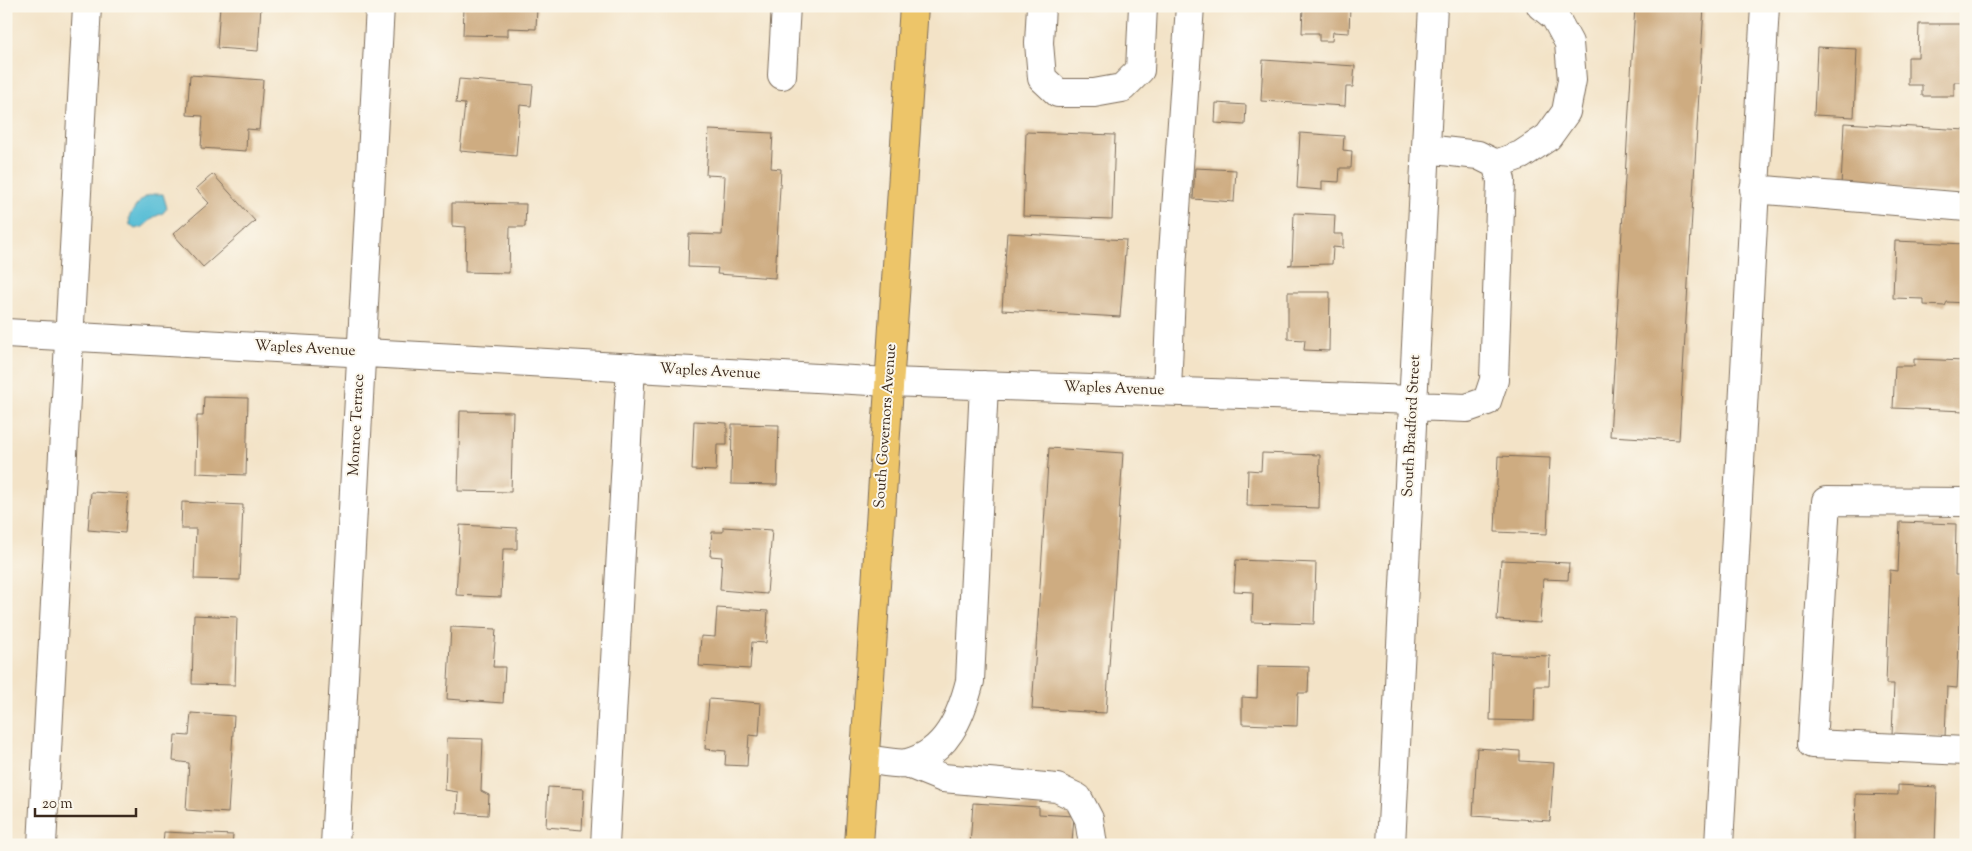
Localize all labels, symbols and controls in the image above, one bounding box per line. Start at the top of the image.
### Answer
street label: Waples Avenue [254,336,356,362]
street label: South Governors Avenue [870,343,902,509]
street label: South Bradford Street [1398,354,1426,498]
street label: Waples Avenue [659,359,761,385]
street label: Monroe Terrace [344,373,370,477]
street label: Waples Avenue [1063,377,1165,401]
scale bar [35,786,136,818]
text: 20 m [42,794,73,815]

